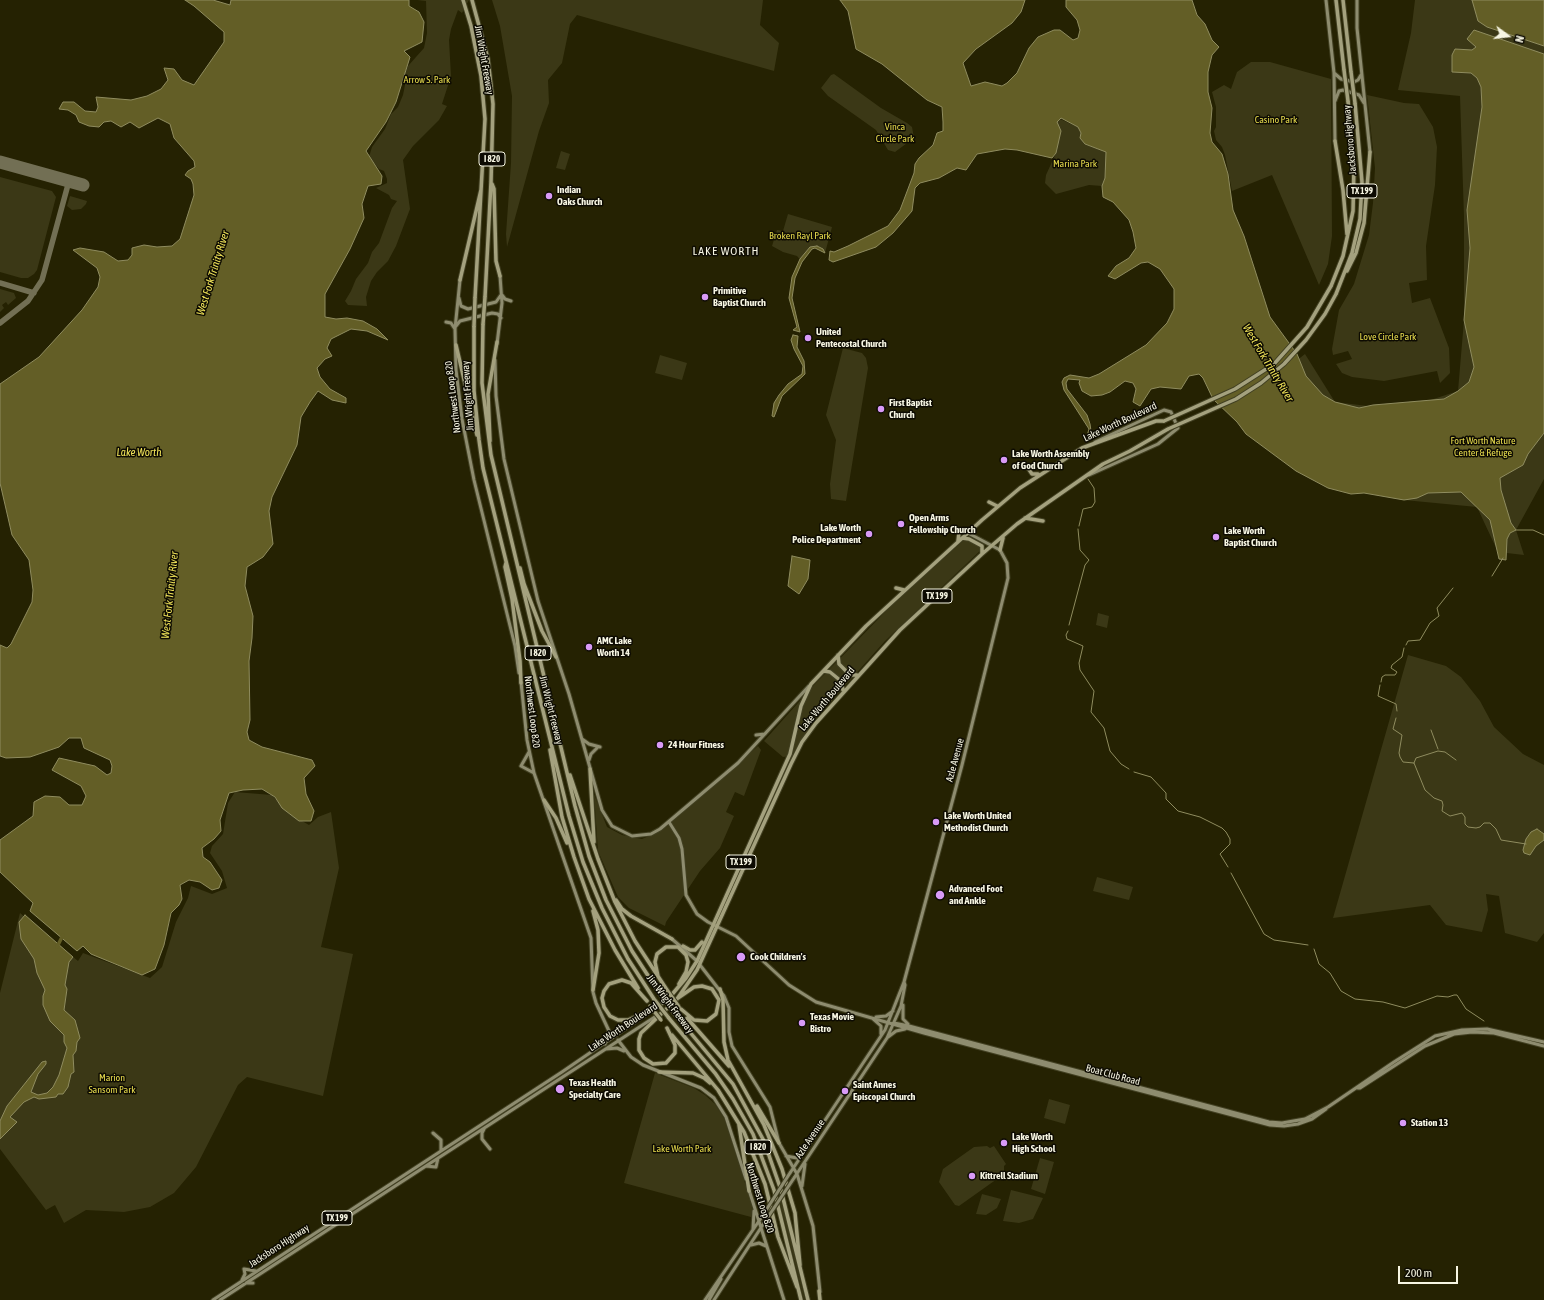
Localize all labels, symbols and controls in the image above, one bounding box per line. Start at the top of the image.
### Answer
north arrow [1488,16,1528,56]
street label: Jim Wright Freeway [472,24,496,96]
text: N [1513,34,1526,44]
park label: Arrow S. Park [404,74,450,86]
street label: Jacksboro Highway [1341,105,1359,175]
park label: Casino Park [1255,114,1297,126]
park label: Vinca Circle Park [876,121,914,144]
road number: I 820 [479,152,505,166]
park label: Marina Park [1053,158,1097,170]
place label: Indian Oaks Church [557,184,602,208]
road number: TX 199 [1347,184,1377,198]
marker: Indian Oaks Church [544,191,554,201]
water label: West Fork Trinity River [194,229,232,317]
park label: Broken Rayl Park [769,230,831,242]
district label: LAKE WORTH [693,244,759,258]
place label: Primitive Baptist Church [713,285,766,308]
marker: Primitive Baptist Church [700,292,710,302]
water label: West Fork Trinity River [1240,322,1296,404]
place label: United Pentecostal Church [816,326,887,350]
park label: Love Circle Park [1359,331,1417,343]
marker: United Pentecostal Church [803,333,813,343]
street label: Northwest Loop 820 [443,360,463,434]
street label: Jim Wright Freeway [460,361,476,431]
place label: First Baptist Church [889,397,932,420]
street label: Lake Worth Boulevard [1081,400,1159,444]
marker: First Baptist Church [876,404,886,414]
park label: Fort Worth Nature Center & Refuge [1451,435,1515,458]
water label: Lake Worth [117,446,161,460]
place label: Lake Worth Assembly of God Church [1012,448,1089,472]
marker: Lake Worth Assembly of God Church [999,455,1009,465]
place label: Open Arms Fellowship Church [909,512,976,536]
marker: Open Arms Fellowship Church [896,519,906,529]
place label: Lake Worth Police Department [792,522,861,546]
place label: Lake Worth Baptist Church [1224,525,1277,548]
marker: Lake Worth Police Department [864,529,874,539]
marker: Lake Worth Baptist Church [1211,532,1221,542]
water label: West Fork Trinity River [159,551,181,639]
road number: TX 199 [922,589,952,603]
place label: AMC Lake Worth 14 [597,635,632,658]
marker: AMC Lake Worth 14 [584,642,594,652]
road number: I 820 [525,646,551,660]
street label: Lake Worth Boulevard [797,665,857,733]
street label: Jim Wright Freeway [537,674,565,746]
street label: Northwest Loop 820 [522,675,542,749]
street label: Azle Avenue [943,737,967,783]
place label: 24 Hour Fitness [668,739,724,751]
marker: 24 Hour Fitness [655,740,665,750]
place label: Lake Worth United Methodist Church [944,810,1011,834]
marker: Lake Worth United Methodist Church [931,817,941,827]
road number: TX 199 [726,855,756,869]
place label: Advanced Foot and Ankle [949,883,1003,906]
marker: Advanced Foot and Ankle [934,889,946,901]
marker: Cook Children's [735,951,747,963]
place label: Cook Children's [750,951,806,963]
street label: Jim Wright Freeway [644,972,696,1036]
street label: Lake Worth Boulevard [586,1000,660,1054]
place label: Texas Movie Bistro [810,1011,854,1034]
marker: Texas Movie Bistro [797,1018,807,1028]
street label: Boat Club Road [1085,1062,1141,1088]
park label: Marion Sansom Park [88,1072,136,1096]
place label: Texas Health Specialty Care [569,1077,621,1100]
place label: Saint Annes Episcopal Church [853,1079,915,1102]
marker: Texas Health Specialty Care [554,1083,566,1095]
marker: Saint Annes Episcopal Church [840,1086,850,1096]
street label: Azle Avenue [793,1117,827,1161]
place label: Station 13 [1411,1117,1448,1129]
marker: Station 13 [1398,1118,1408,1128]
place label: Lake Worth High School [1012,1131,1055,1154]
marker: Lake Worth High School [999,1138,1009,1148]
road number: I 820 [745,1140,771,1154]
park label: Lake Worth Park [653,1143,711,1155]
street label: Northwest Loop 820 [744,1161,776,1235]
place label: Kittrell Stadium [980,1170,1038,1182]
marker: Kittrell Stadium [967,1171,977,1181]
road number: TX 199 [322,1211,352,1225]
street label: Jacksboro Highway [246,1222,312,1270]
scale bar [1400,1258,1460,1284]
text: 200 m [1405,1266,1432,1280]

